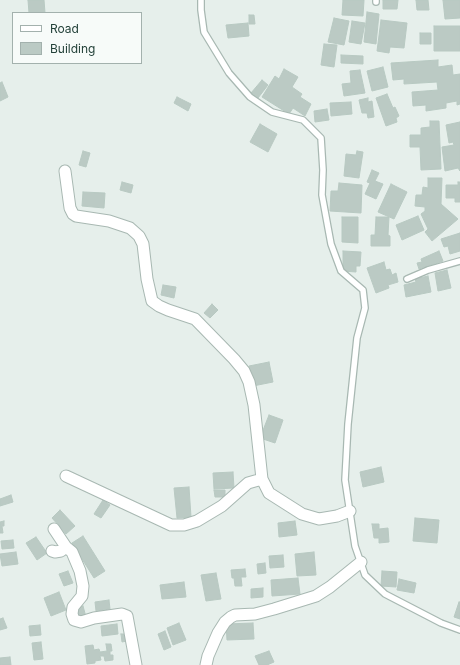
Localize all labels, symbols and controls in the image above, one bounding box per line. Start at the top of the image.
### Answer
legend [12,12,142,64]
text: Road [50,21,79,36]
text: Building [50,41,95,56]

